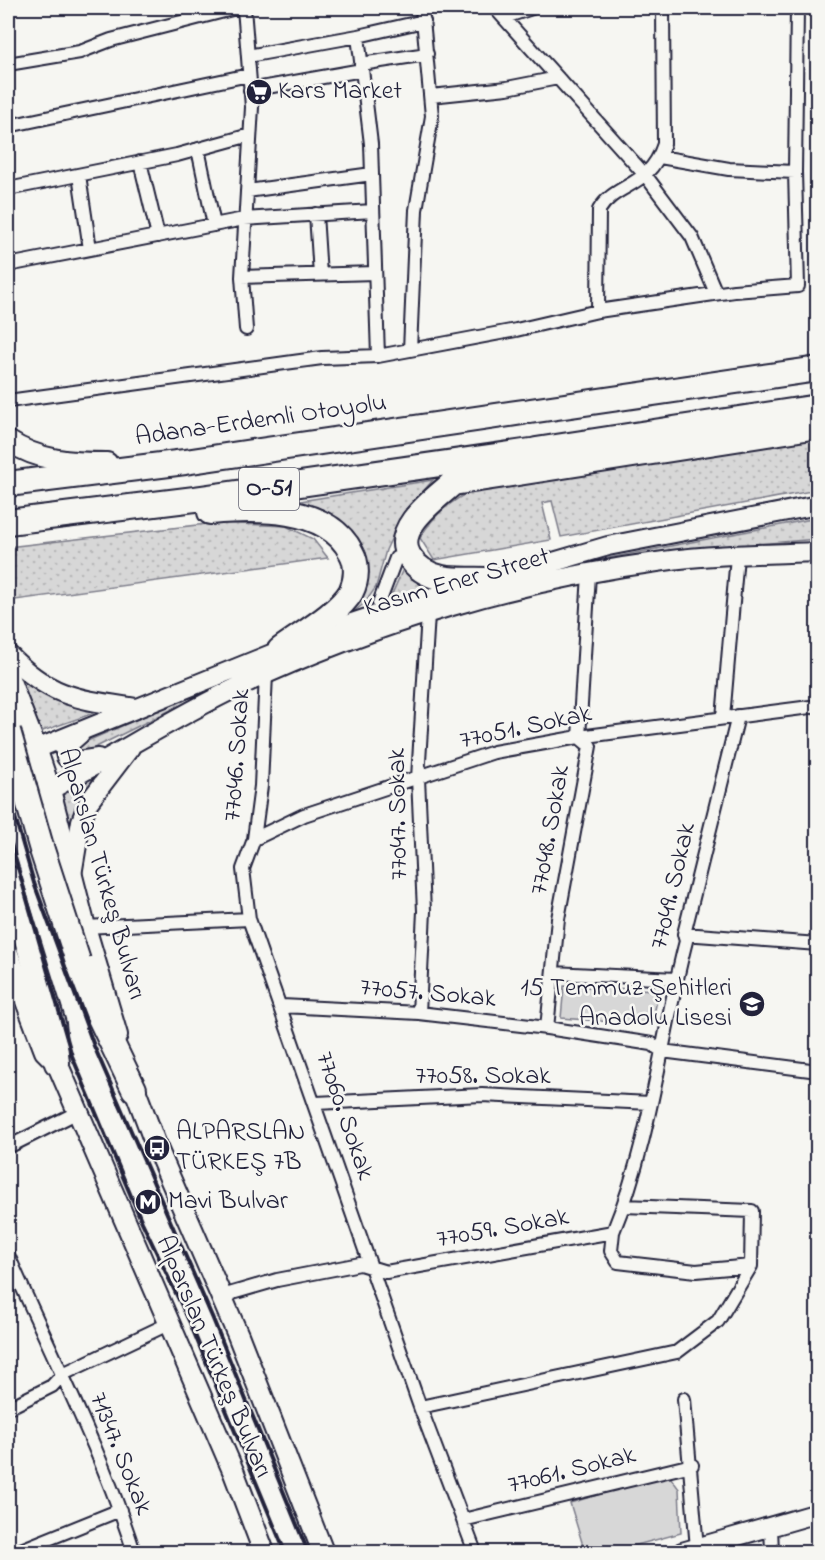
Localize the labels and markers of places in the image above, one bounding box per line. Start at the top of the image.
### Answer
place label: Kars Market [278,73,402,111]
supermarket icon: Kars Market [244,77,274,107]
place label: 15 Temmuz Şehitleri Anadolu Lisesi [520,970,732,1038]
school or university icon: 15 Temmuz Şehitleri Anadolu Lisesi [737,989,767,1019]
place label: ALPARSLAN TÜRKEŞ 7B [176,1114,305,1182]
bus stop icon: ALPARSLAN TÜRKEŞ 7B [142,1133,172,1163]
place label: Mavi Bulvar [168,1183,289,1221]
metro station icon: Mavi Bulvar [133,1187,163,1217]

